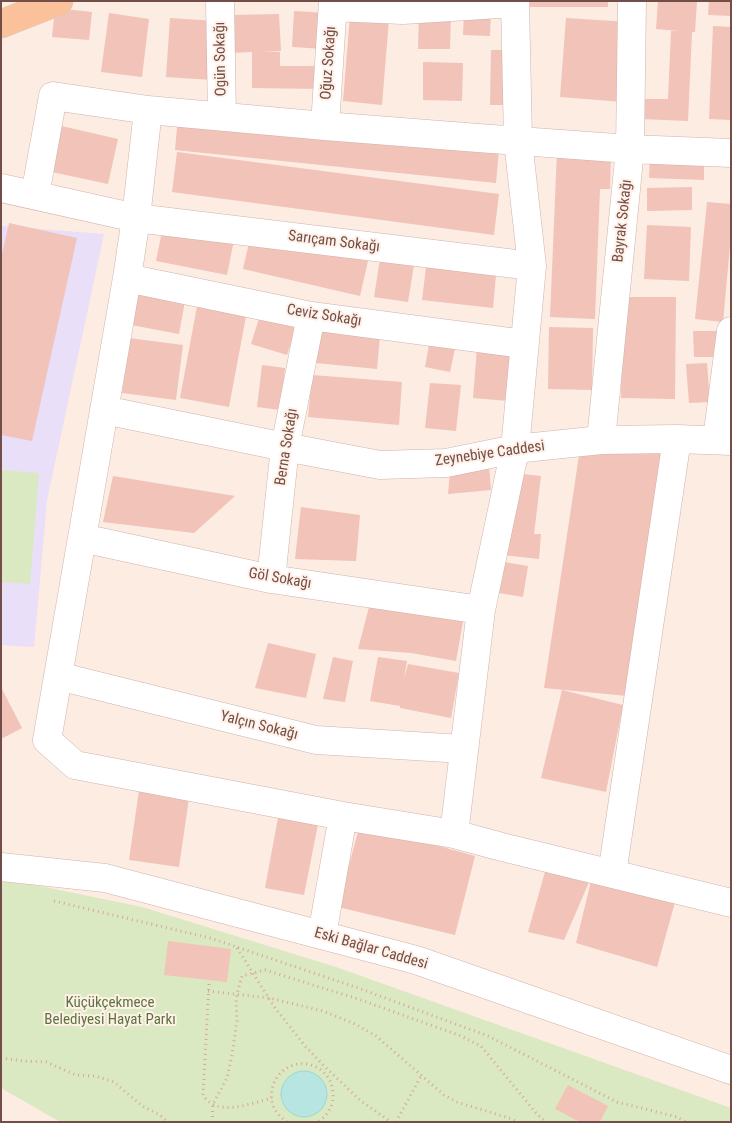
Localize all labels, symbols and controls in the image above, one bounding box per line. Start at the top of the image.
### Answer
street label: Ogün Sokağı [211,22,231,96]
street label: Oğuz Sokağı [317,26,341,100]
street label: Bayrak Sokağı [610,179,636,263]
street label: Sarıçam Sokağı [287,227,381,257]
street label: Ceviz Sokağı [285,301,363,331]
street label: Berna Sokağı [272,407,302,487]
street label: Zeynebiye Caddesi [434,437,546,471]
street label: Göl Sokağı [247,565,313,593]
street label: Yalçın Sokağı [218,708,300,744]
street label: Eski Bağlar Caddesi [312,924,430,974]
park label: Küçükçekmece Belediyesi Hayat Parkı [44,994,176,1029]

